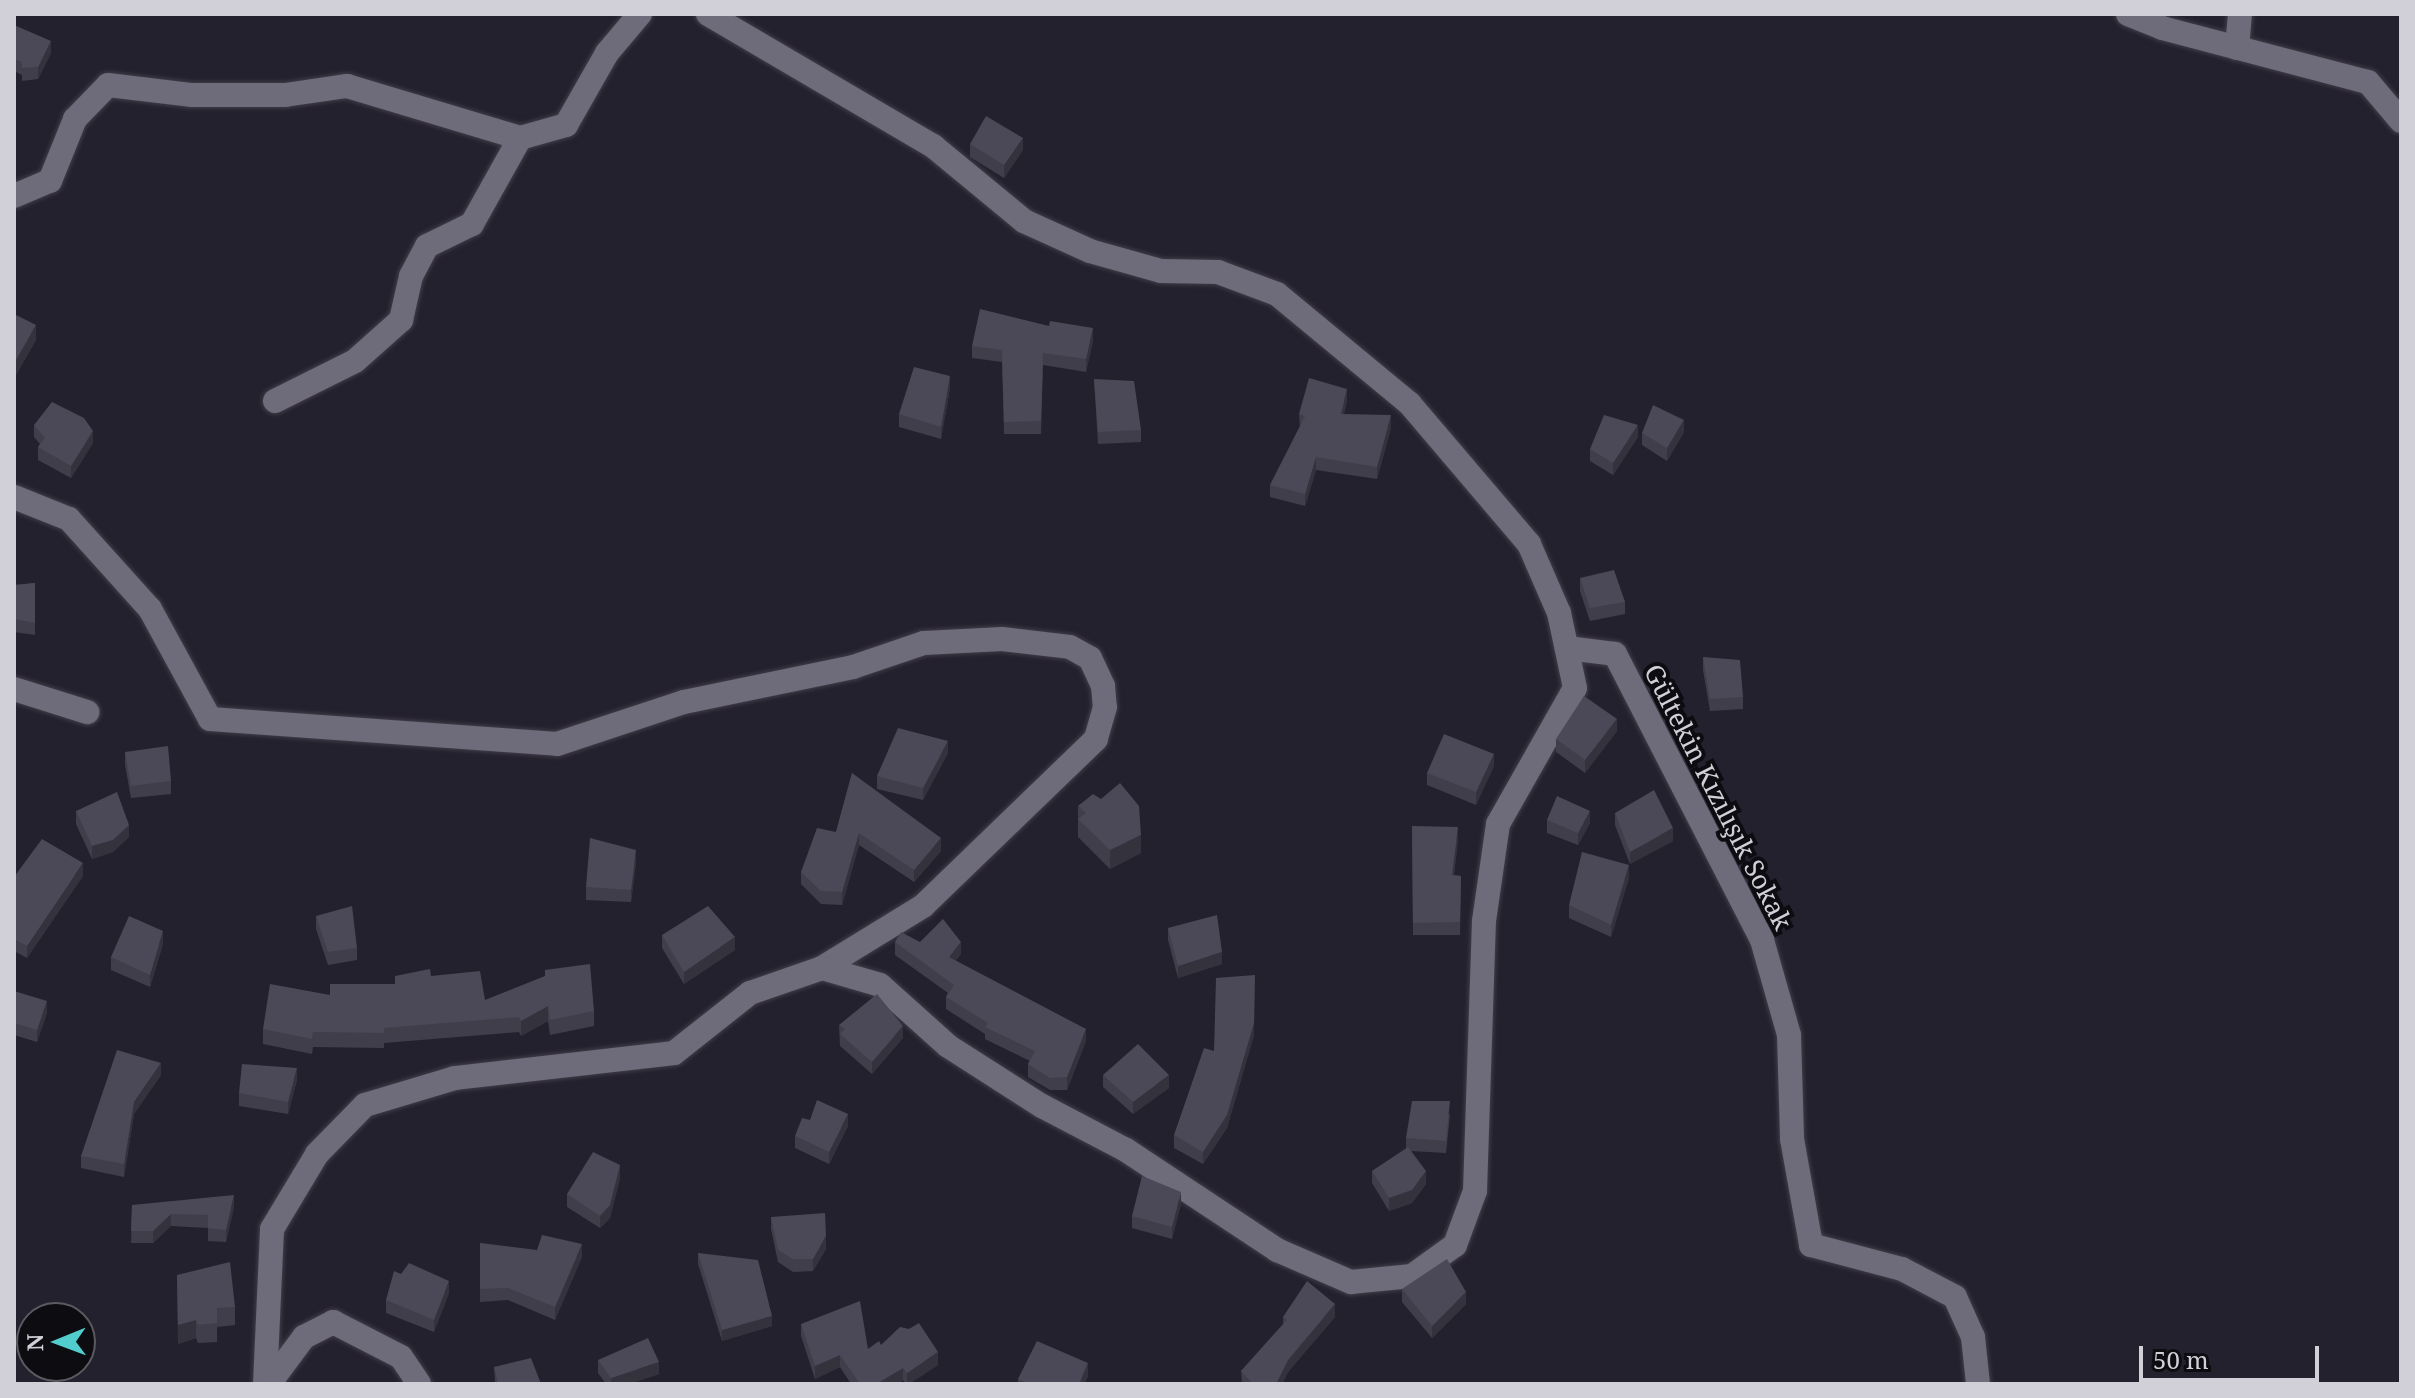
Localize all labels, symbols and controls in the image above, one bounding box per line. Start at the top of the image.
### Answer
street label: Gültekin Kızılışık Sokak [1637,659,1799,935]
north arrow [16,1302,96,1382]
scale bar [2143,1330,2323,1380]
text: N [19,1333,49,1351]
text: 50 m [2153,1343,2209,1376]

